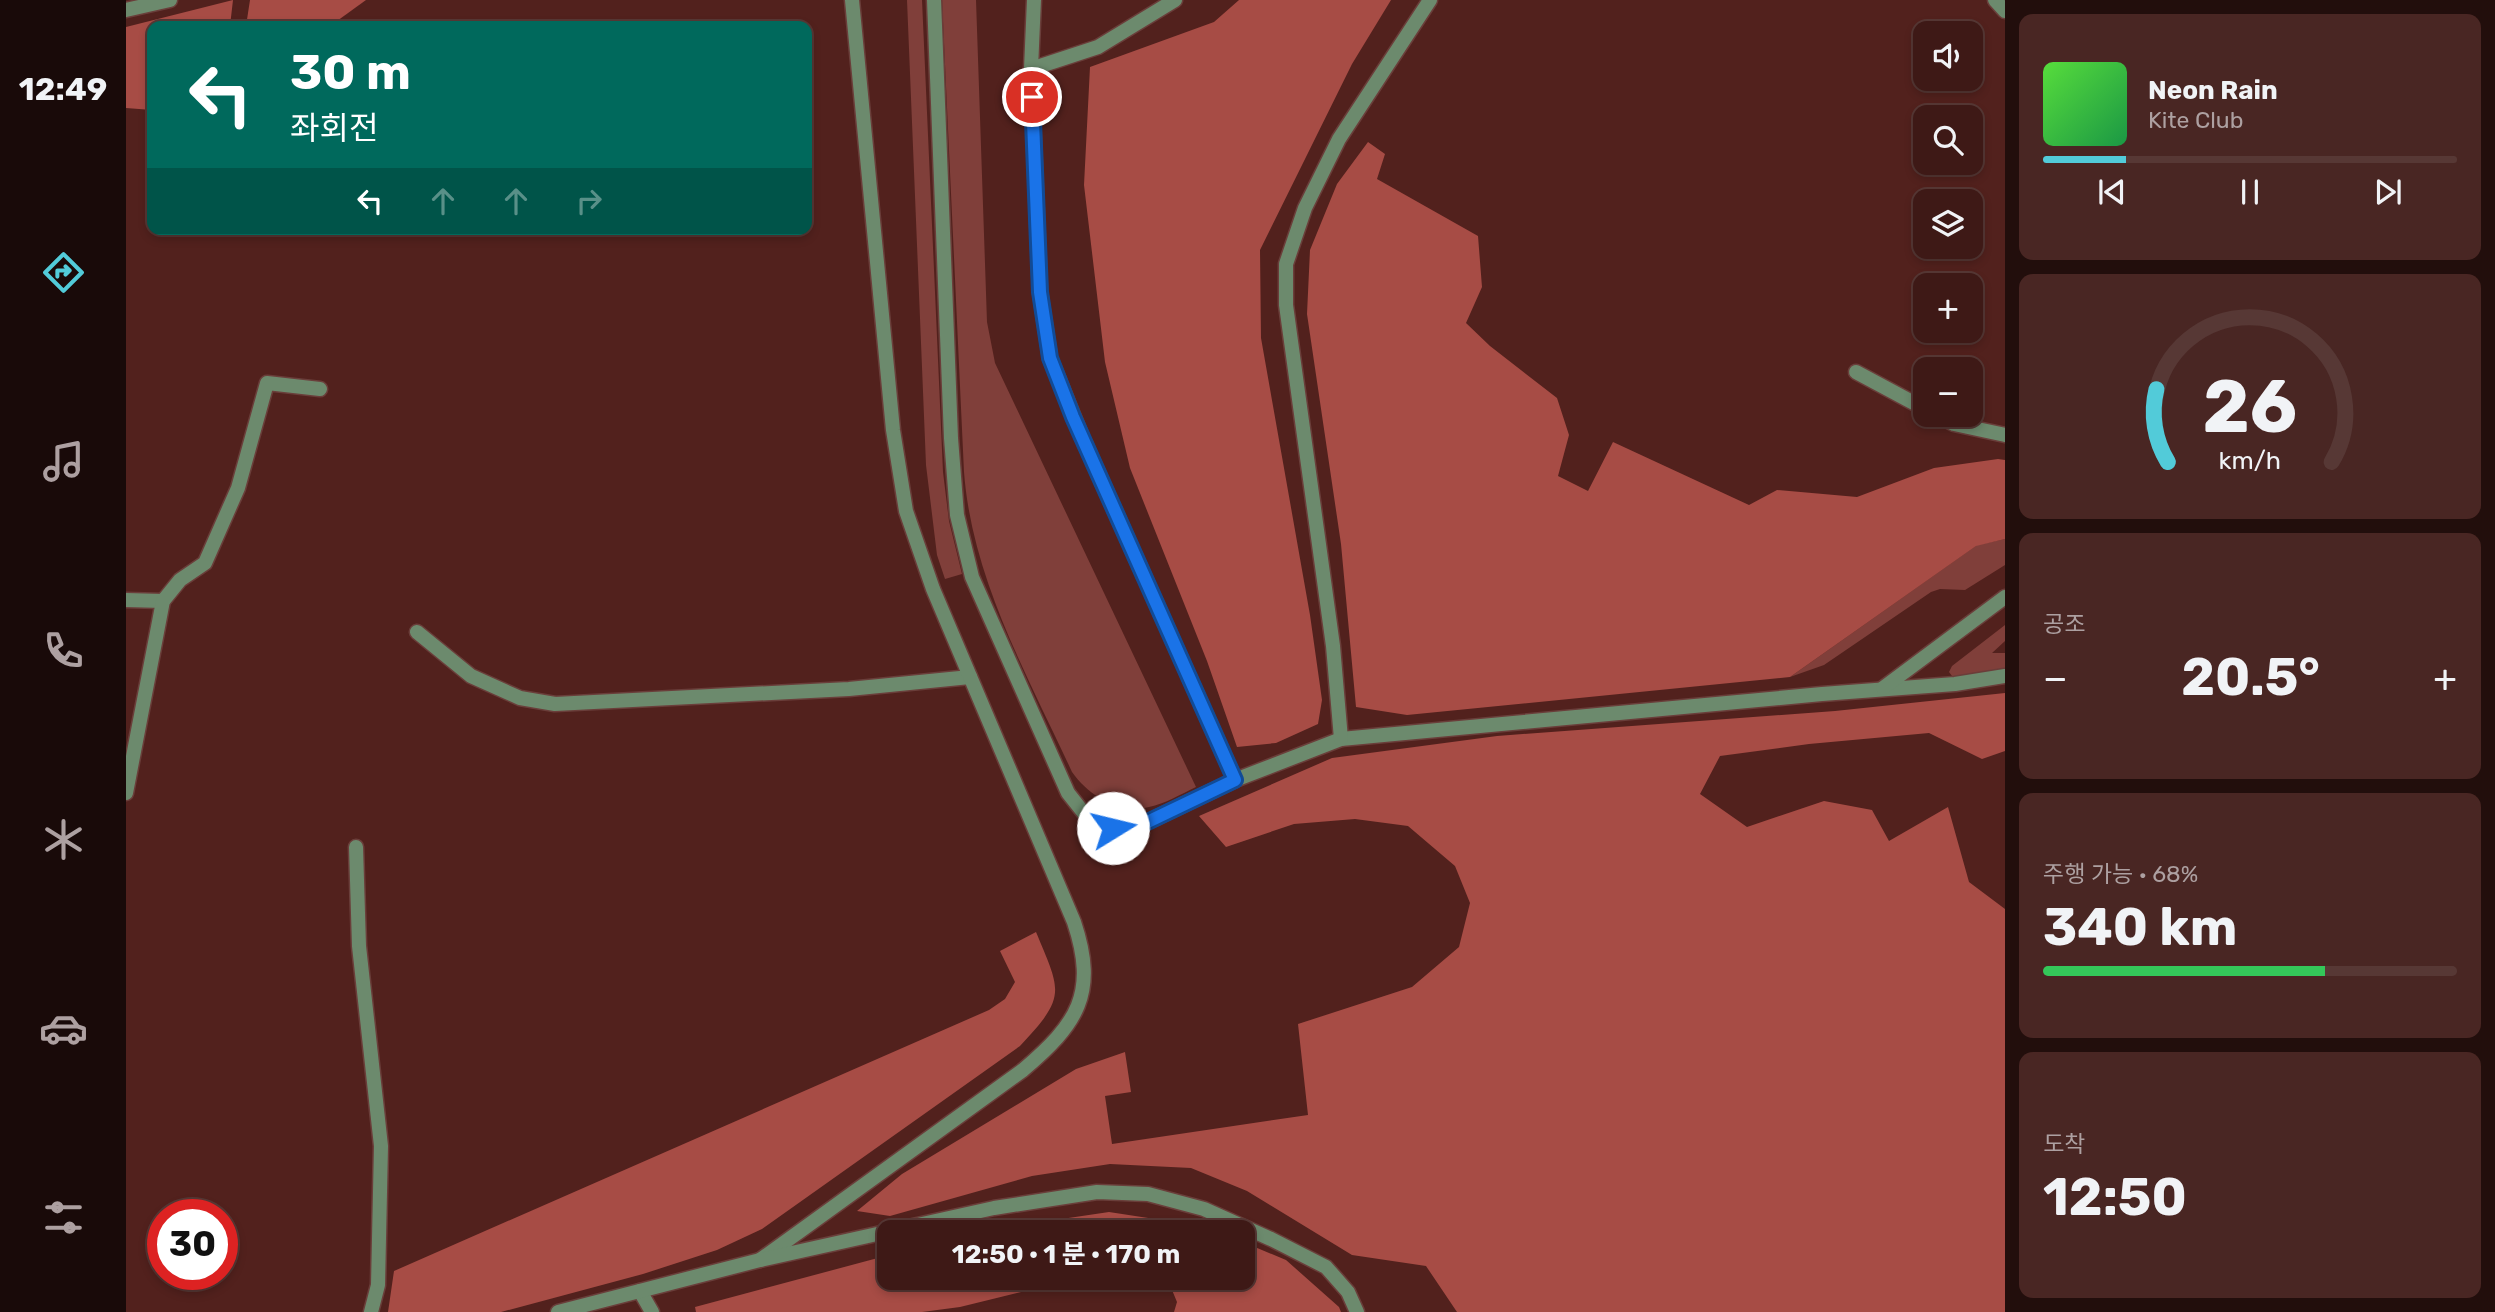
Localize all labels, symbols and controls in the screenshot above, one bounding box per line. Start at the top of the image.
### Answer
map controls [1913,21,1983,427]
button: sound [1913,21,1983,91]
text: 30 m [290,43,411,101]
icon: left [175,49,266,140]
pin [1002,67,1062,127]
text: 12:49 [19,70,107,108]
text: Neon Rain [2148,75,2278,106]
icon: arrive [1013,78,1051,116]
button: search [1913,105,1983,175]
text: Kite Club [2148,106,2243,134]
text: 좌회전 [290,109,378,147]
icon: previous [2093,173,2131,211]
icon: pause [2231,173,2269,211]
icon: next [2369,173,2407,211]
icon: left [351,182,389,220]
icon: ahead [424,182,462,220]
icon: ahead [497,182,535,220]
icon: right [570,182,608,220]
button: layers [1913,189,1983,259]
icon: directions [39,248,88,297]
button: + [1913,273,1983,343]
button: − [1913,357,1983,427]
text: 26 [2203,365,2297,451]
icon: music [39,437,88,486]
text: km/h [2219,446,2281,475]
text: 공조 [2043,610,2085,638]
icon: phone [39,626,88,675]
text: 20.5° [2181,646,2320,708]
text: − [2043,655,2068,701]
text: + [2433,655,2457,701]
position arrow [1076,791,1150,865]
icon: climate [39,815,88,864]
text: 주행 가능 · 68% [2043,860,2198,888]
text: 340 km [2043,896,2237,958]
icon: car [39,1004,88,1053]
text: 도착 [2043,1130,2085,1158]
text: 12:50 [2043,1166,2187,1228]
icon: filters [39,1193,88,1242]
speed limit sign: 30 [147,1199,238,1290]
text: 12:50 · 1 분 · 170 m [952,1239,1180,1270]

